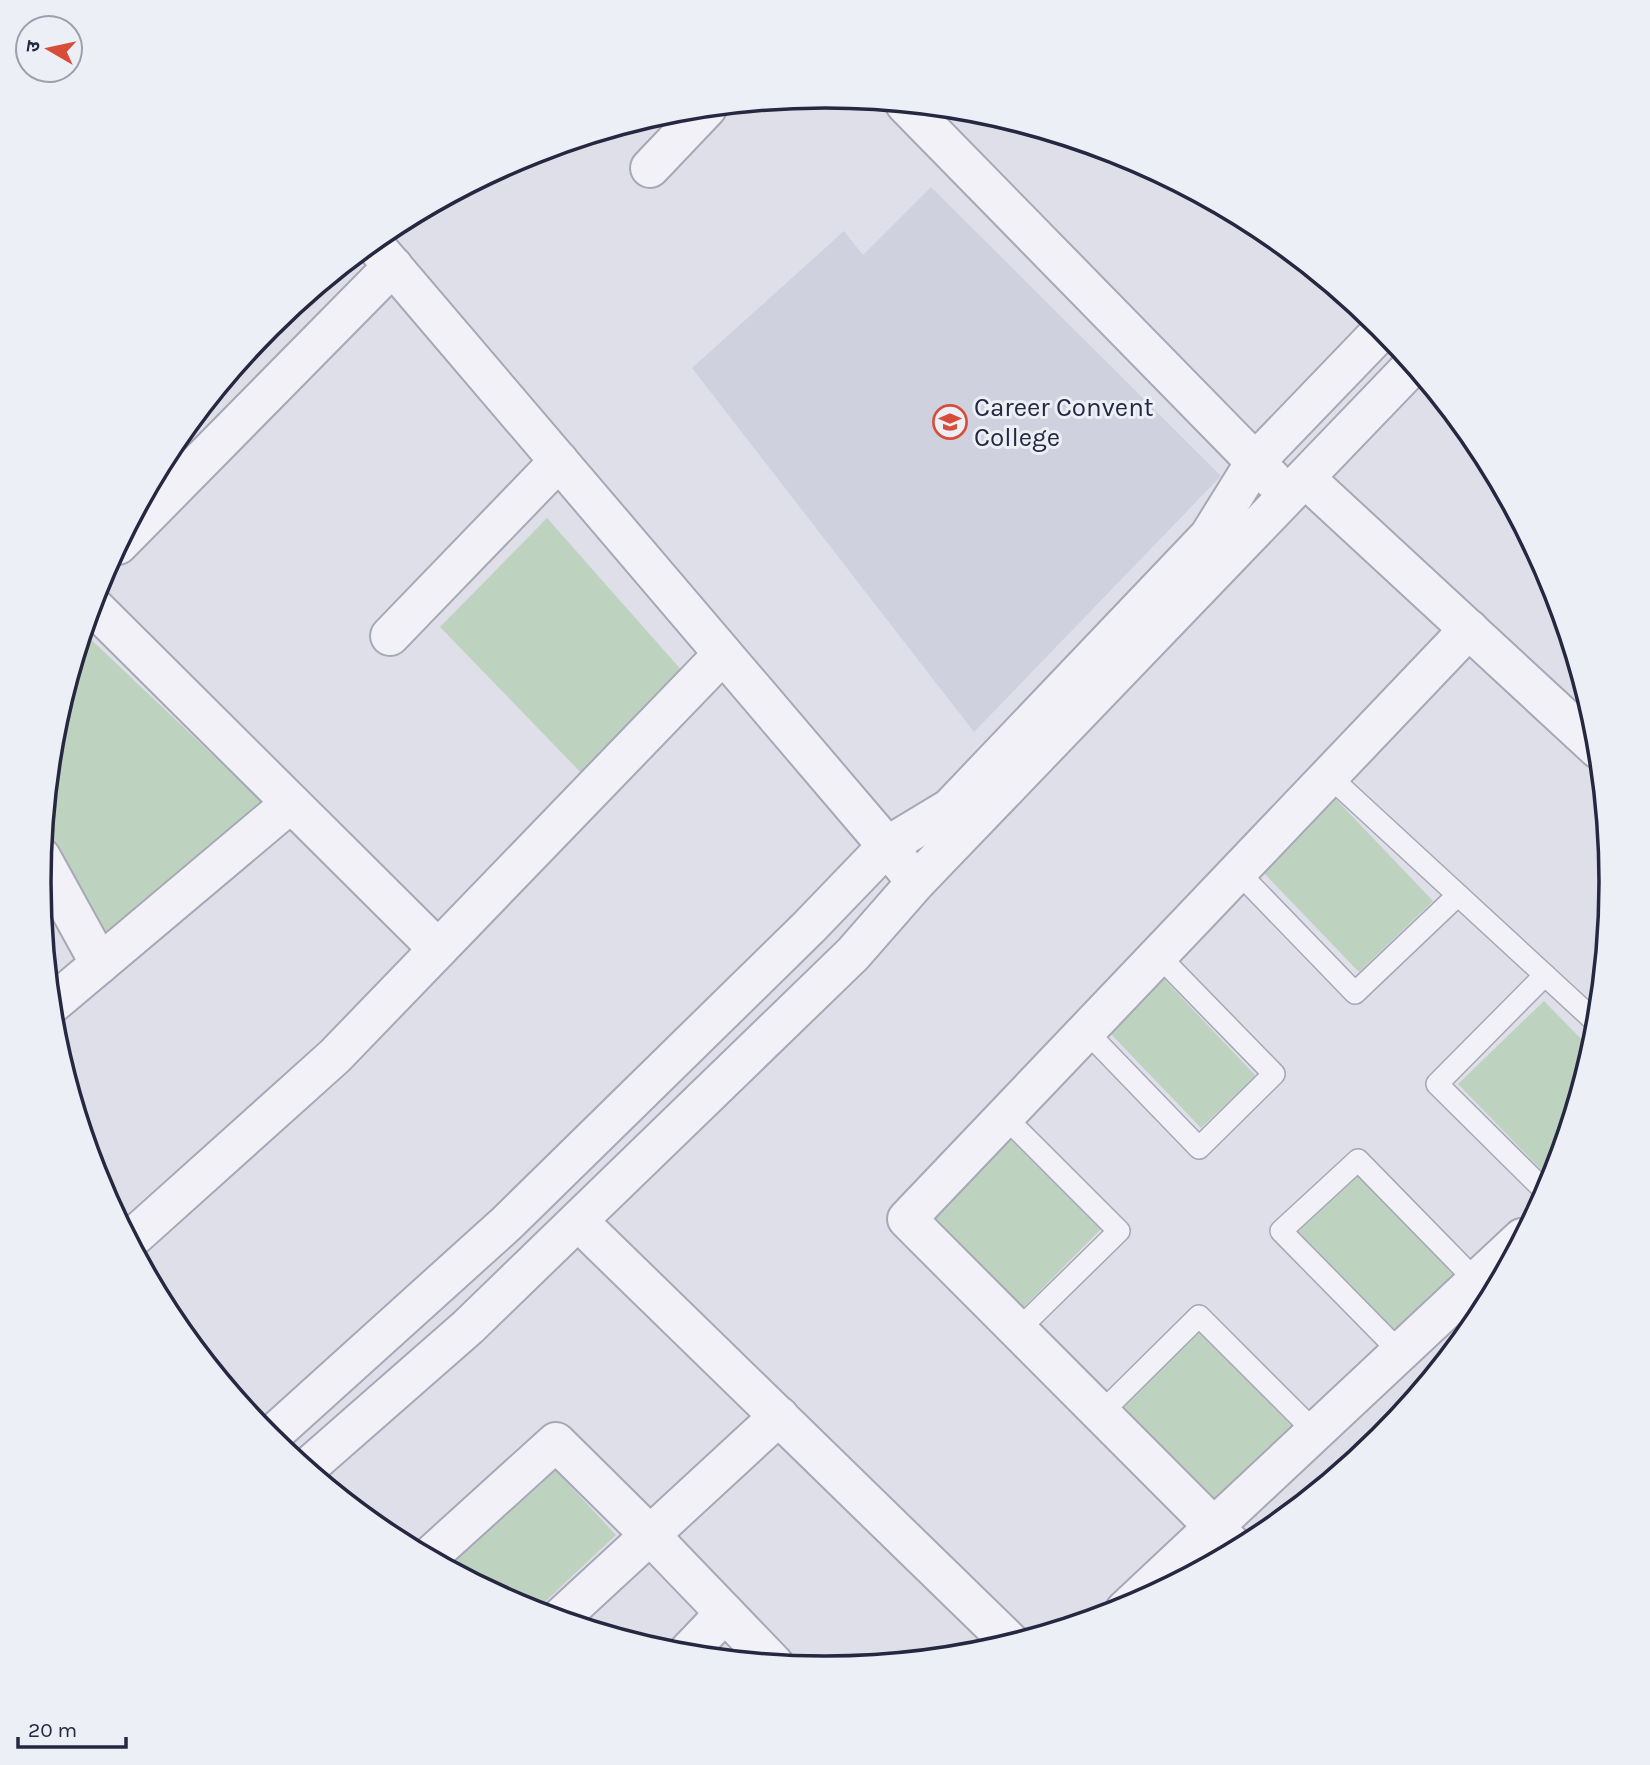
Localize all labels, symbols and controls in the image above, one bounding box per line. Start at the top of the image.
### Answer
north arrow [14,14,84,84]
text: उ [21,38,45,54]
place label: Career Convent College [974,392,1154,453]
school or university icon: Career Convent College [931,403,969,441]
scale bar [18,1706,126,1750]
text: 20 m [28,1718,77,1742]

